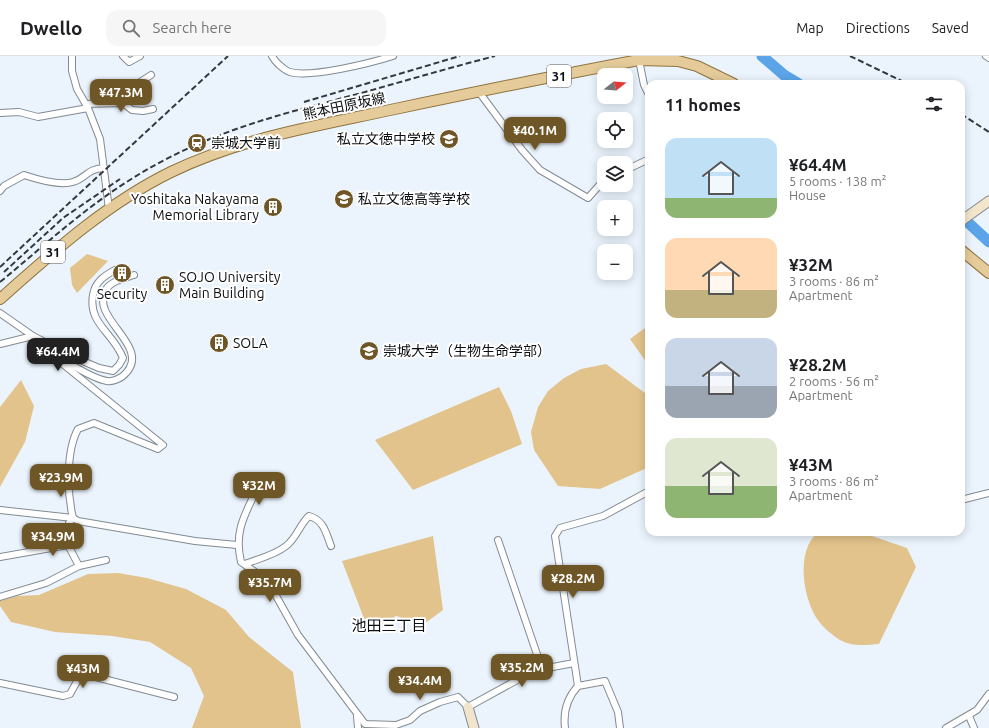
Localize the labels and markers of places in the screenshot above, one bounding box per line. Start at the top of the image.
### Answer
pin: ¥47.3M [88,79,154,113]
pin: ¥40.1M [502,117,568,151]
school or university icon: 私立文徳中学校 [438,128,460,150]
place label: 私立文徳中学校 [337,131,435,147]
station icon: 崇城大学前 [186,132,208,154]
place label: 崇城大学前 [211,135,281,151]
school or university icon: 私立文徳高等学校 [333,188,355,210]
place label: Yoshitaka Nakayama Memorial Library [131,191,259,223]
place label: 私立文徳高等学校 [358,191,470,207]
building icon: Yoshitaka Nakayama Memorial Library [262,196,284,218]
building icon: Security [111,262,133,284]
place label: SOJO University Main Building [179,269,281,301]
building icon: SOJO University Main Building [154,274,176,296]
place label: Security [97,286,148,302]
building icon: SOLA [208,332,230,354]
place label: SOLA [233,335,268,351]
pin: ¥64.4M [25,338,91,372]
school or university icon: 崇城大学（生物生命学部） [358,340,380,362]
place label: 崇城大学（生物生命学部） [383,343,551,359]
pin: ¥23.9M [28,464,94,498]
pin: ¥32M [235,472,283,506]
pin: ¥34.9M [20,523,86,557]
pin: ¥28.2M [540,565,606,599]
pin: ¥35.7M [237,569,303,603]
pin: ¥35.2M [489,654,555,688]
pin: ¥43M [59,655,107,689]
pin: ¥34.4M [387,667,453,701]

